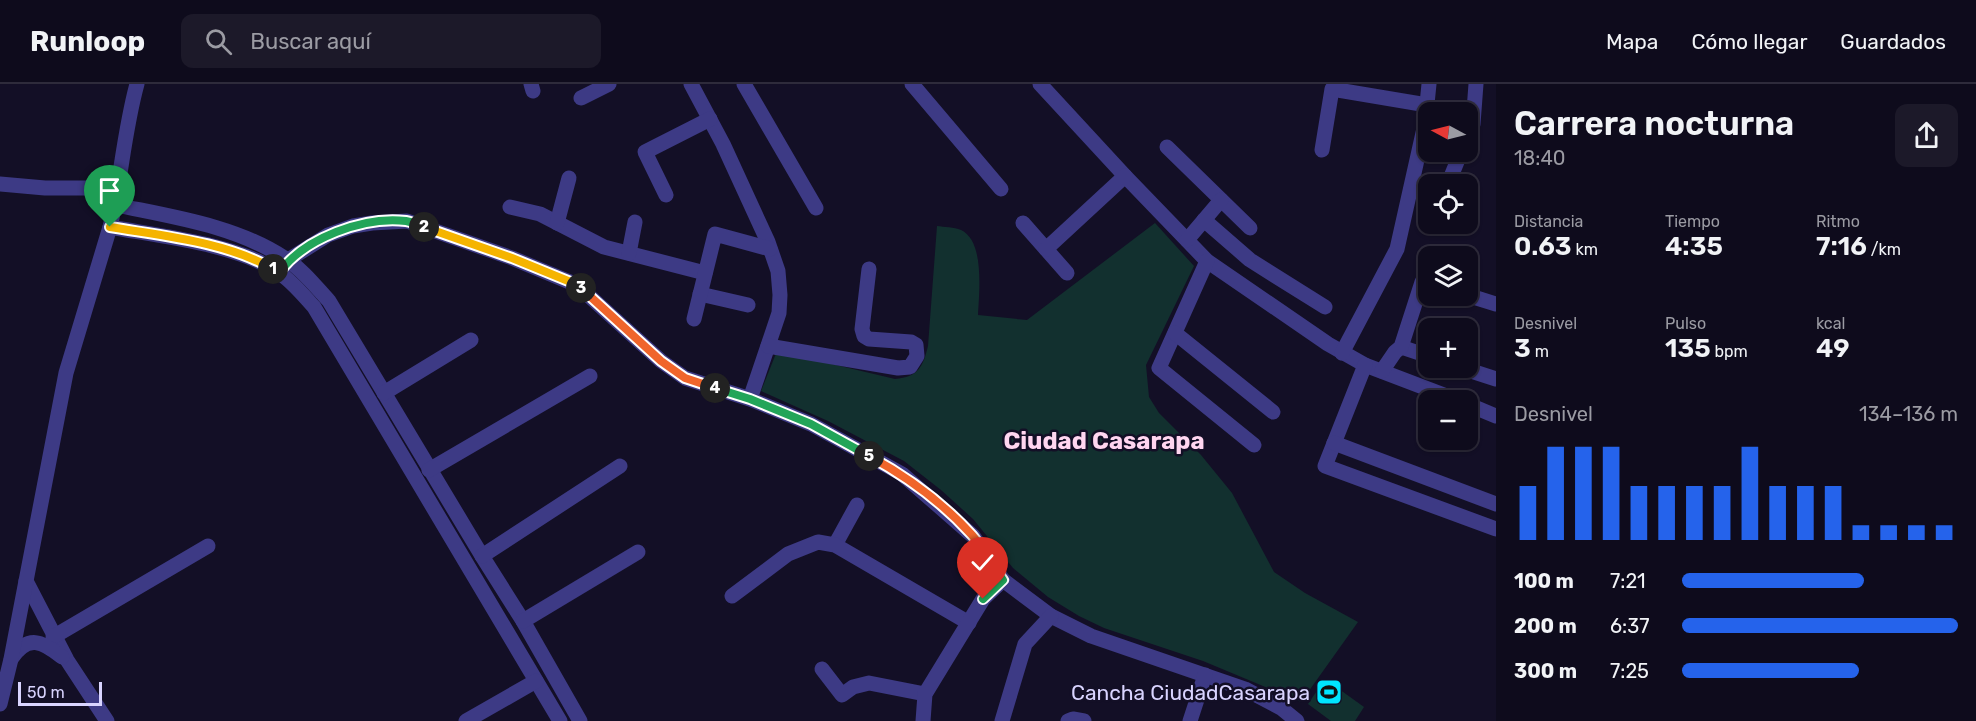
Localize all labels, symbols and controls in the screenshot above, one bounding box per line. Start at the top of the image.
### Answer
search box [181,14,601,68]
text: Runloop [30,25,145,58]
icon: search [202,25,235,58]
text: Buscar aquí [250,28,371,55]
text: Mapa [1606,29,1658,54]
text: Cómo llegar [1691,29,1807,54]
text: Guardados [1840,29,1946,54]
north arrow [1418,102,1478,162]
map controls [1418,102,1478,450]
text: Carrera nocturna [1514,104,1794,143]
button: share [1895,104,1958,167]
text: 18:40 [1514,146,1566,170]
pin [84,165,135,227]
icon: arrive [93,174,126,207]
button: locate [1418,174,1478,234]
pin: 2 [409,212,439,242]
text: Distancia [1514,212,1583,231]
text: Tiempo [1665,212,1720,231]
text: Ritmo [1816,212,1860,231]
text: 2 [419,217,429,236]
text: 0.63 [1514,231,1571,262]
text: 4:35 [1665,231,1723,262]
text: 7:16 [1816,231,1867,262]
text: km [1571,240,1598,259]
text: /km [1867,240,1901,259]
button: layers [1418,246,1478,306]
pin: 1 [258,254,288,284]
text: 1 [269,259,277,278]
pin: 3 [566,273,596,303]
text: 3 [576,278,586,297]
text: Desnivel [1514,314,1577,333]
text: Pulso [1665,314,1706,333]
text: kcal [1816,314,1845,333]
button: + [1418,318,1478,378]
text: 3 [1514,333,1531,364]
text: 135 [1665,333,1711,364]
text: 49 [1816,333,1850,364]
text: m [1531,342,1549,361]
text: bpm [1711,342,1748,361]
pin: 4 [700,373,730,403]
text: 4 [710,378,720,397]
button: − [1418,390,1478,450]
text: Desnivel [1514,402,1593,426]
text: 134–136 m [1859,402,1958,426]
district label: Ciudad Casarapa [1003,427,1205,455]
pin: 5 [854,441,884,471]
text: 5 [864,446,874,465]
pin [957,537,1008,599]
icon: check [966,546,999,579]
text: 100 m [1514,569,1574,593]
text: 7:21 [1610,569,1646,593]
text: 200 m [1514,614,1577,638]
text: 6:37 [1610,614,1649,638]
text: 300 m [1514,659,1577,683]
text: 7:25 [1610,659,1649,683]
sports icon: Cancha CiudadCasarapa [1314,677,1344,707]
scale bar [18,679,102,706]
place label: Cancha CiudadCasarapa [1071,680,1310,705]
text: 50 m [27,683,65,702]

